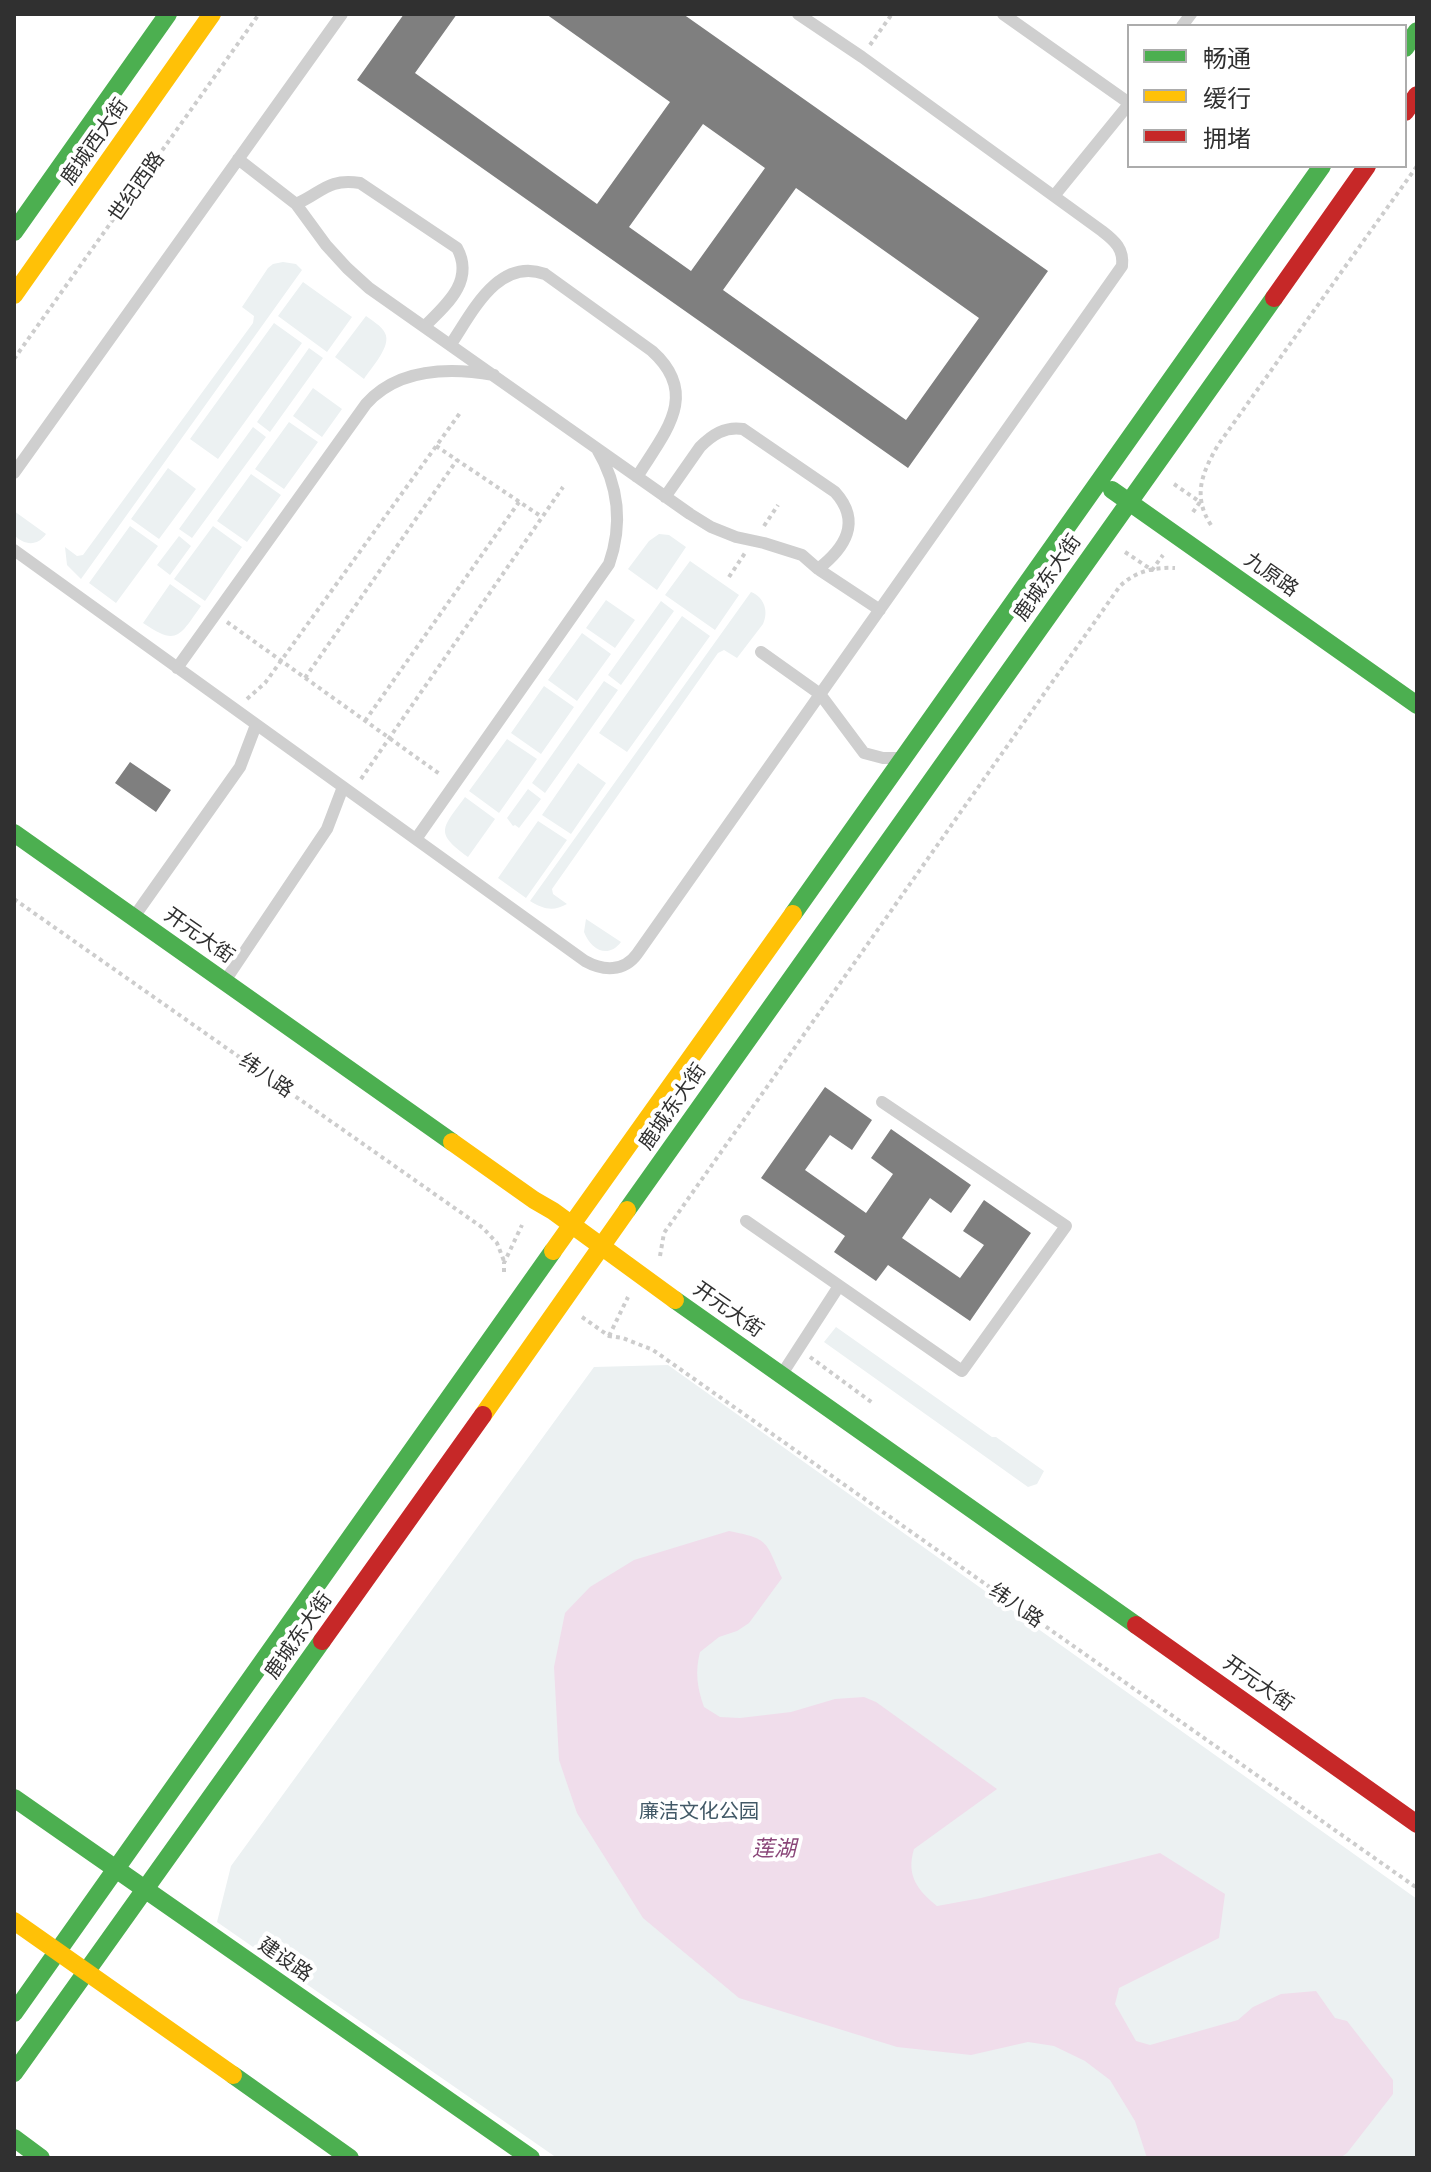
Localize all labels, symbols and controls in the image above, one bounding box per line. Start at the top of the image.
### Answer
legend [1127,24,1407,168]
text: 畅通 [1203,45,1251,73]
text: 缓行 [1203,85,1251,113]
street label: 鹿城西大街 [56,94,134,190]
text: 拥堵 [1203,125,1251,153]
street label: 世纪西路 [104,147,170,227]
street label: 鹿城东大街 [1009,530,1087,626]
street label: 九原路 [1240,548,1302,602]
street label: 开元大街 [159,903,239,969]
street label: 纬八路 [235,1049,297,1103]
street label: 鹿城东大街 [634,1059,712,1155]
street label: 开元大街 [688,1277,768,1343]
street label: 纬八路 [985,1579,1047,1633]
street label: 鹿城东大街 [260,1588,338,1684]
street label: 开元大街 [1218,1651,1298,1717]
park label: 廉洁文化公园 [639,1800,759,1824]
water label: 莲湖 [752,1837,796,1863]
street label: 建设路 [254,1933,316,1987]

